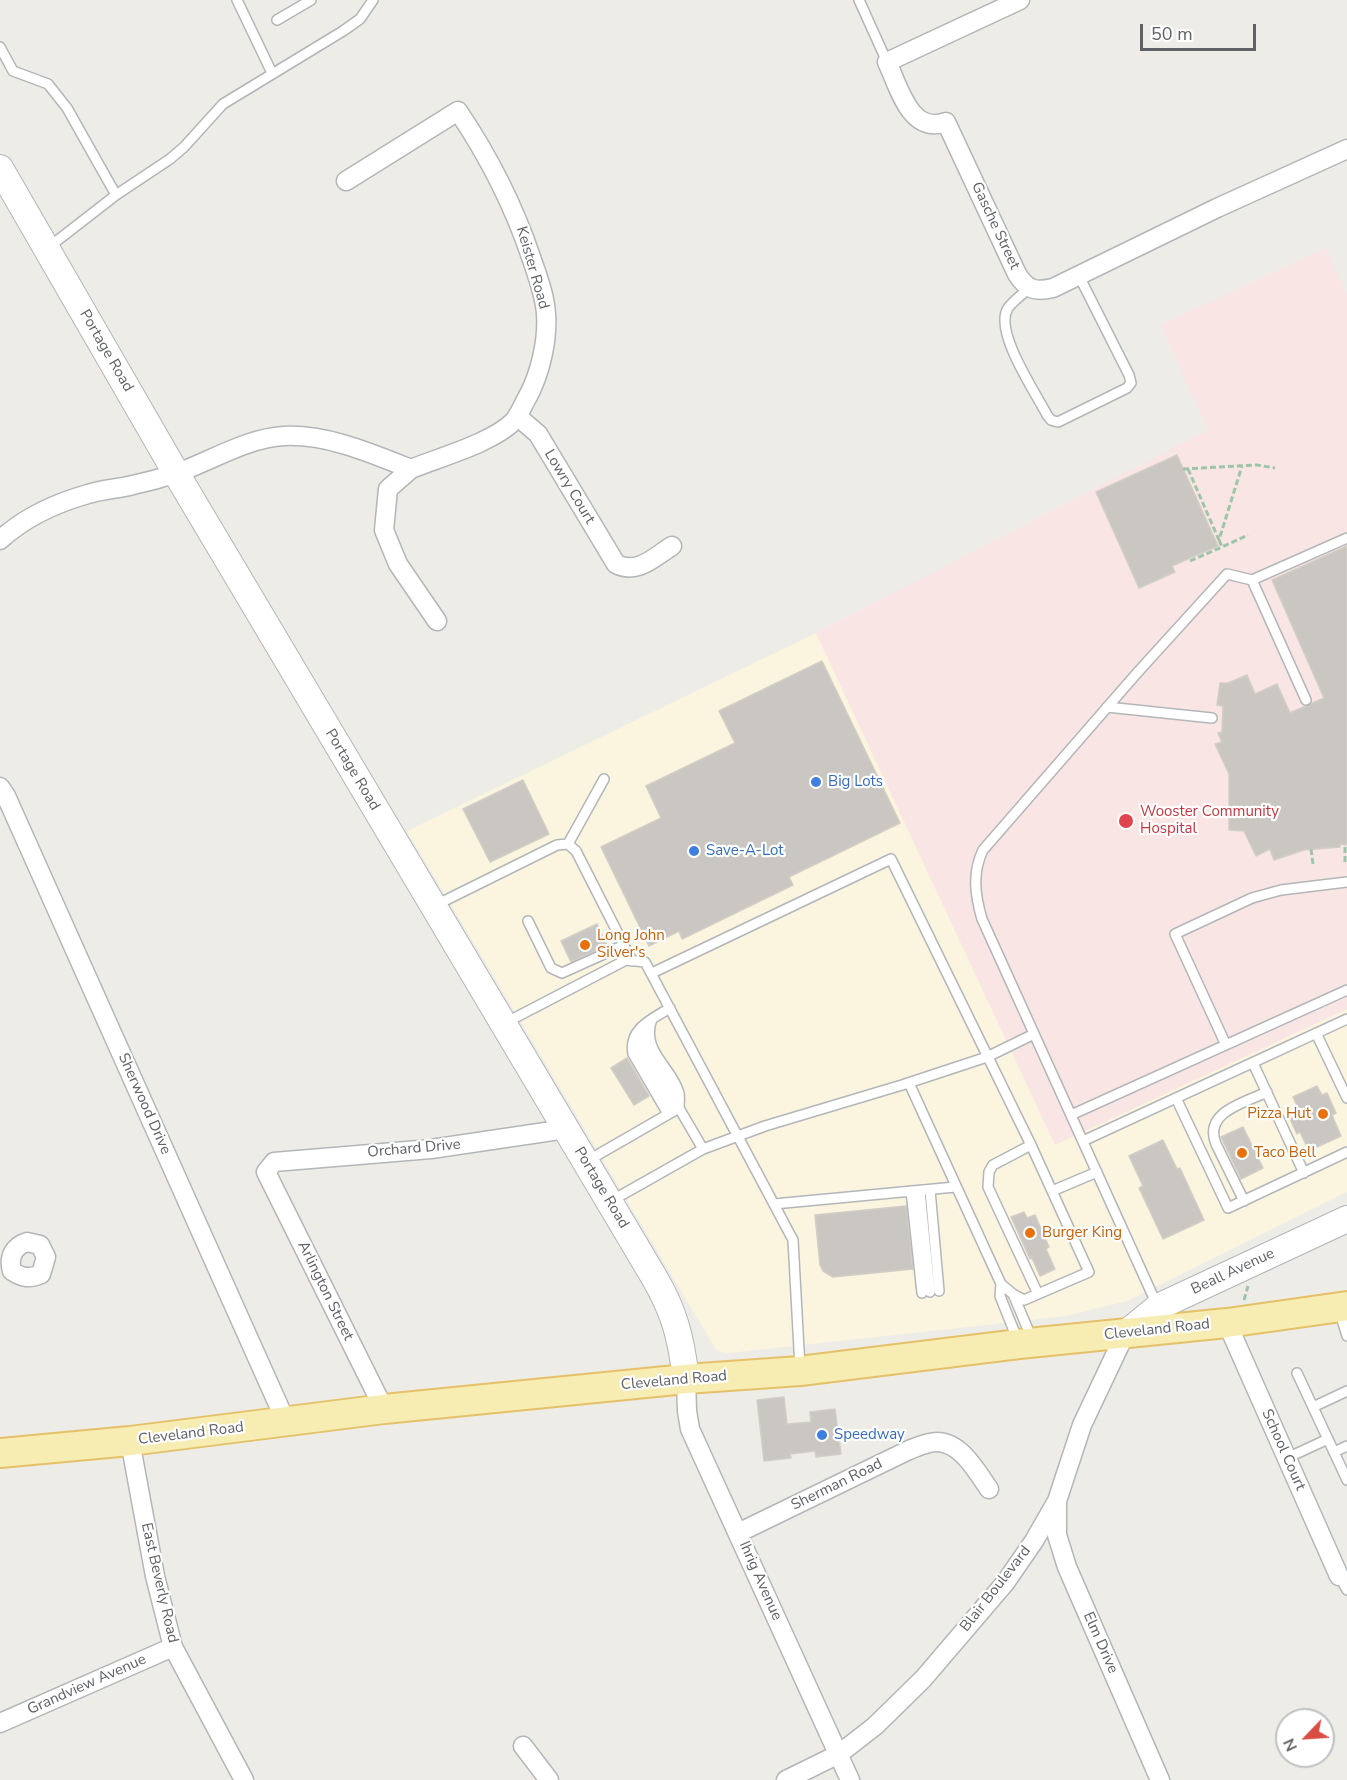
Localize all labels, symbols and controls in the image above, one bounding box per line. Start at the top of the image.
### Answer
scale bar [1143,12,1258,50]
text: 50 m [1151,22,1193,46]
street label: Gasche Street [967,179,1023,273]
street label: Keister Road [512,225,552,311]
street label: Portage Road [75,307,137,395]
street label: Lowry Court [540,447,598,527]
street label: Portage Road [321,726,383,814]
place label: Big Lots [828,773,883,791]
marker: Big Lots [809,775,823,789]
place label: Wooster Community Hospital [1140,803,1279,838]
marker: Wooster Community Hospital [1117,812,1135,830]
place label: Save-A-Lot [706,842,784,860]
marker: Save-A-Lot [687,844,701,858]
place label: Long John Silver's [597,927,665,962]
marker: Long John Silver's [578,938,592,952]
street label: Sherwood Drive [114,1051,174,1157]
place label: Pizza Hut [1247,1105,1311,1123]
marker: Pizza Hut [1316,1107,1330,1121]
street label: Orchard Drive [367,1136,461,1162]
street label: Portage Road [570,1144,632,1232]
place label: Taco Bell [1254,1144,1316,1162]
marker: Taco Bell [1235,1146,1249,1160]
place label: Burger King [1042,1224,1122,1242]
marker: Burger King [1023,1226,1037,1240]
street label: Arlington Street [293,1238,357,1344]
street label: Beall Avenue [1188,1245,1278,1299]
street label: Cleveland Road [1103,1315,1211,1345]
street label: Cleveland Road [620,1367,728,1395]
street label: School Court [1257,1407,1309,1493]
street label: Cleveland Road [137,1419,245,1449]
place label: Speedway [834,1426,905,1444]
marker: Speedway [815,1428,829,1442]
street label: Sherman Road [788,1455,886,1515]
street label: East Beverly Road [136,1521,182,1645]
street label: Ihrig Avenue [735,1539,785,1623]
street label: Blair Boulevard [957,1543,1035,1635]
street label: Elm Drive [1078,1609,1122,1677]
street label: Grandview Avenue [25,1651,149,1719]
north arrow [1275,1708,1335,1768]
text: N [1278,1735,1303,1755]

